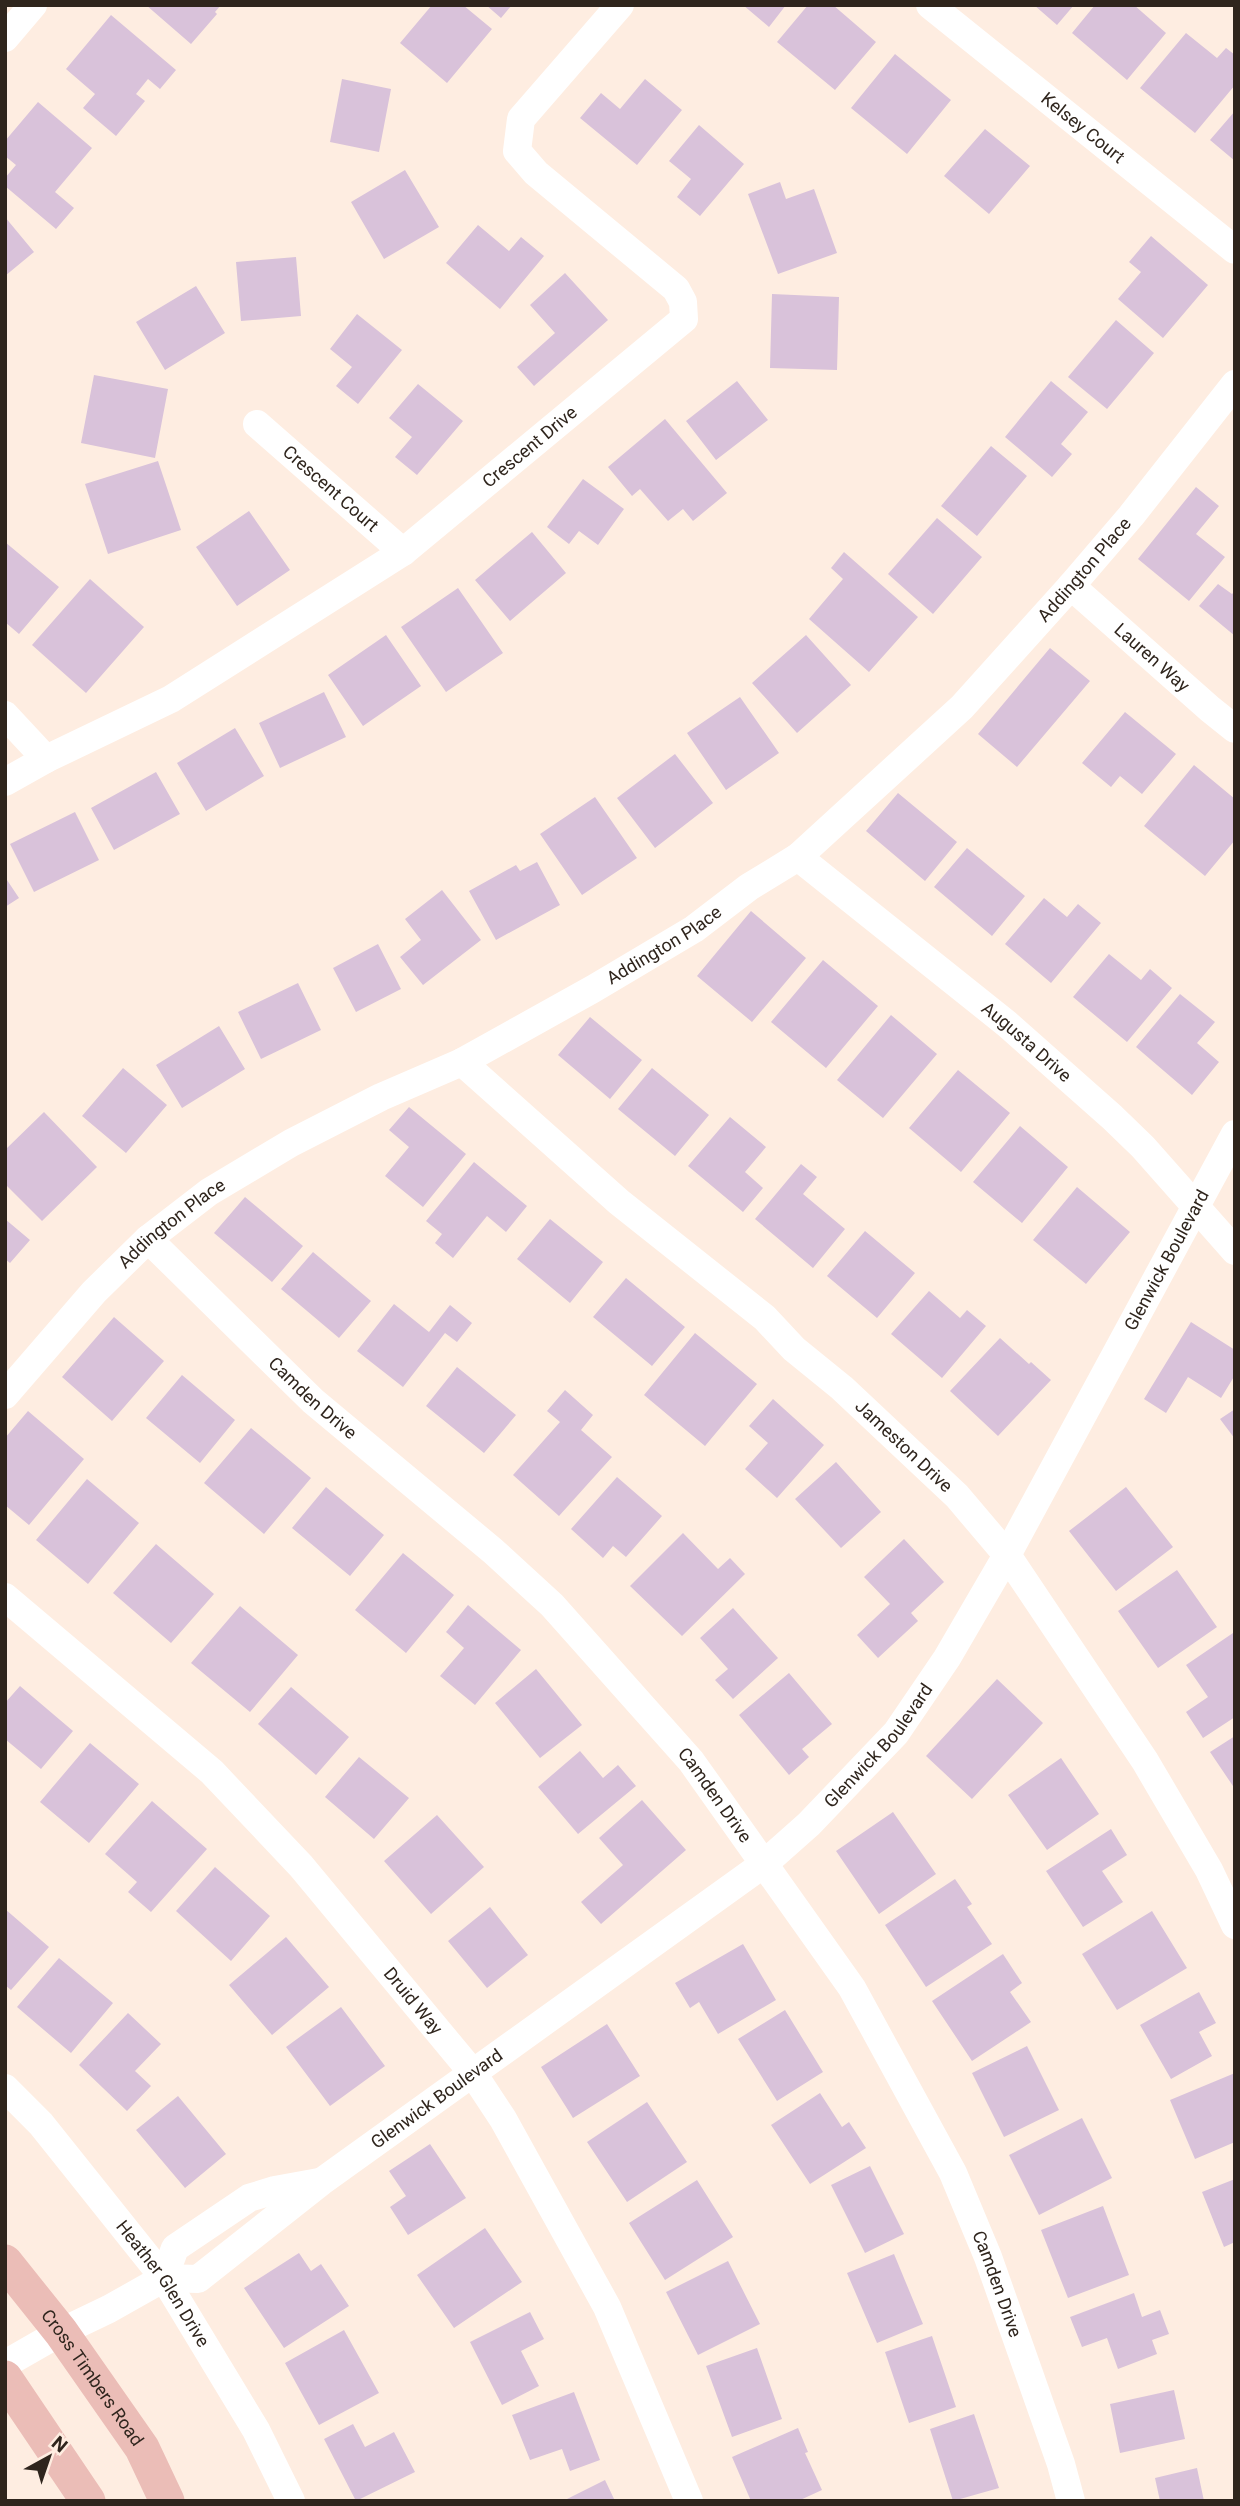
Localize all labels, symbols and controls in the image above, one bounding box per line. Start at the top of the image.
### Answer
street label: Kelsey Court [1037,88,1129,167]
street label: Crescent Drive [478,401,581,492]
street label: Crescent Court [279,441,383,536]
street label: Addington Place [1033,513,1135,626]
street label: Lauren Way [1110,618,1194,696]
street label: Addington Place [603,901,725,989]
street label: Augusta Drive [978,997,1076,1086]
street label: Addington Place [114,1174,229,1272]
street label: Glenwick Boulevard [1120,1186,1213,1334]
street label: Camden Drive [264,1352,361,1443]
street label: Jameston Drive [851,1395,957,1496]
street label: Glenwick Boulevard [819,1679,937,1812]
street label: Camden Drive [674,1743,756,1846]
street label: Druid Way [380,1963,448,2039]
street label: Glenwick Boulevard [367,2044,506,2153]
street label: Heather Glen Drive [112,2216,214,2350]
street label: Camden Drive [968,2227,1026,2340]
street label: Cross Timbers Road [37,2305,148,2450]
north arrow [14,2422,84,2492]
text: N [47,2431,72,2457]

